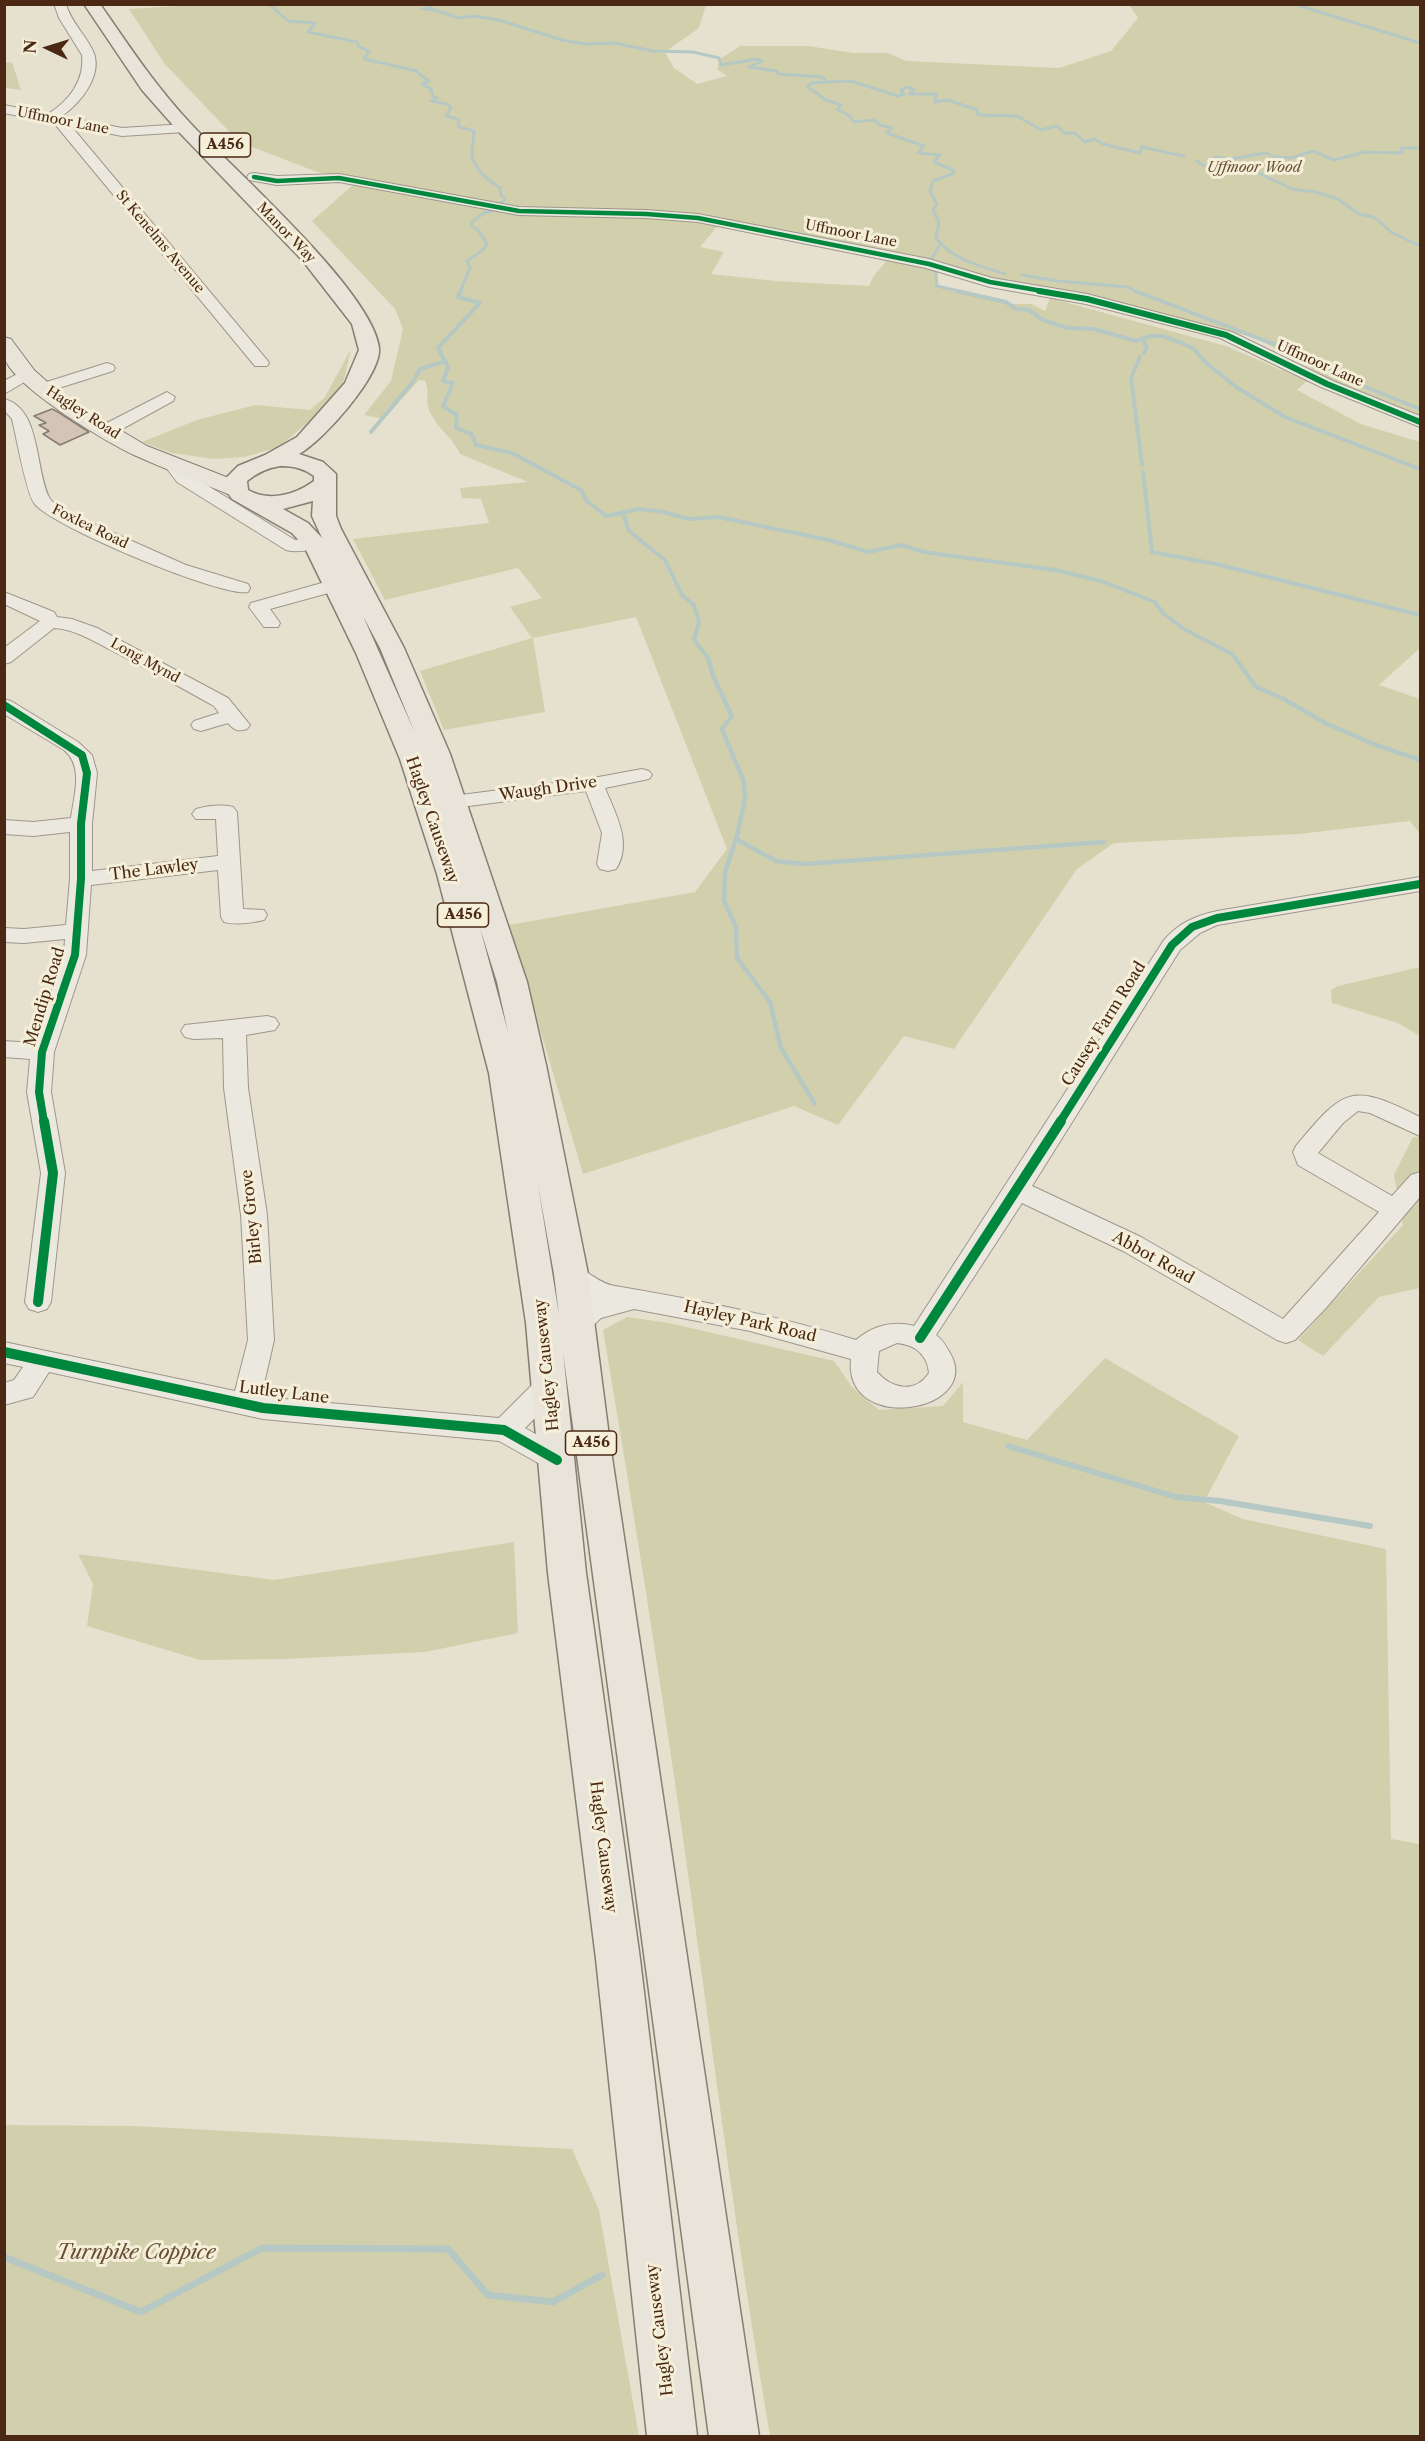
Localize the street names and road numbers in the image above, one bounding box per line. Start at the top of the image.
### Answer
street label: Uffmoor Lane [16,104,110,138]
road number: A456 [200,133,250,157]
street label: St Kenelms Avenue [112,187,208,297]
street label: Manor Way [253,199,319,267]
street label: Uffmoor Lane [804,217,898,251]
street label: Uffmoor Lane [1274,337,1366,391]
street label: Hagley Road [43,383,123,443]
street label: Foxlea Road [49,501,131,553]
street label: Long Mynd [107,635,183,687]
street label: Hagley Causeway [401,754,463,886]
street label: Waugh Drive [498,773,598,805]
street label: The Lawley [109,855,199,885]
road number: A456 [438,903,488,927]
street label: Mendip Road [21,945,69,1049]
street label: Causey Farm Road [1058,958,1150,1090]
street label: Birley Grove [237,1169,267,1265]
street label: Abbot Road [1109,1228,1197,1288]
street label: Hayley Park Road [682,1297,818,1347]
street label: Hagley Causeway [530,1298,564,1432]
street label: Lutley Lane [238,1378,330,1408]
road number: A456 [566,1431,616,1455]
street label: Hagley Causeway [585,1780,621,1914]
street label: Hagley Causeway [642,2263,678,2397]

